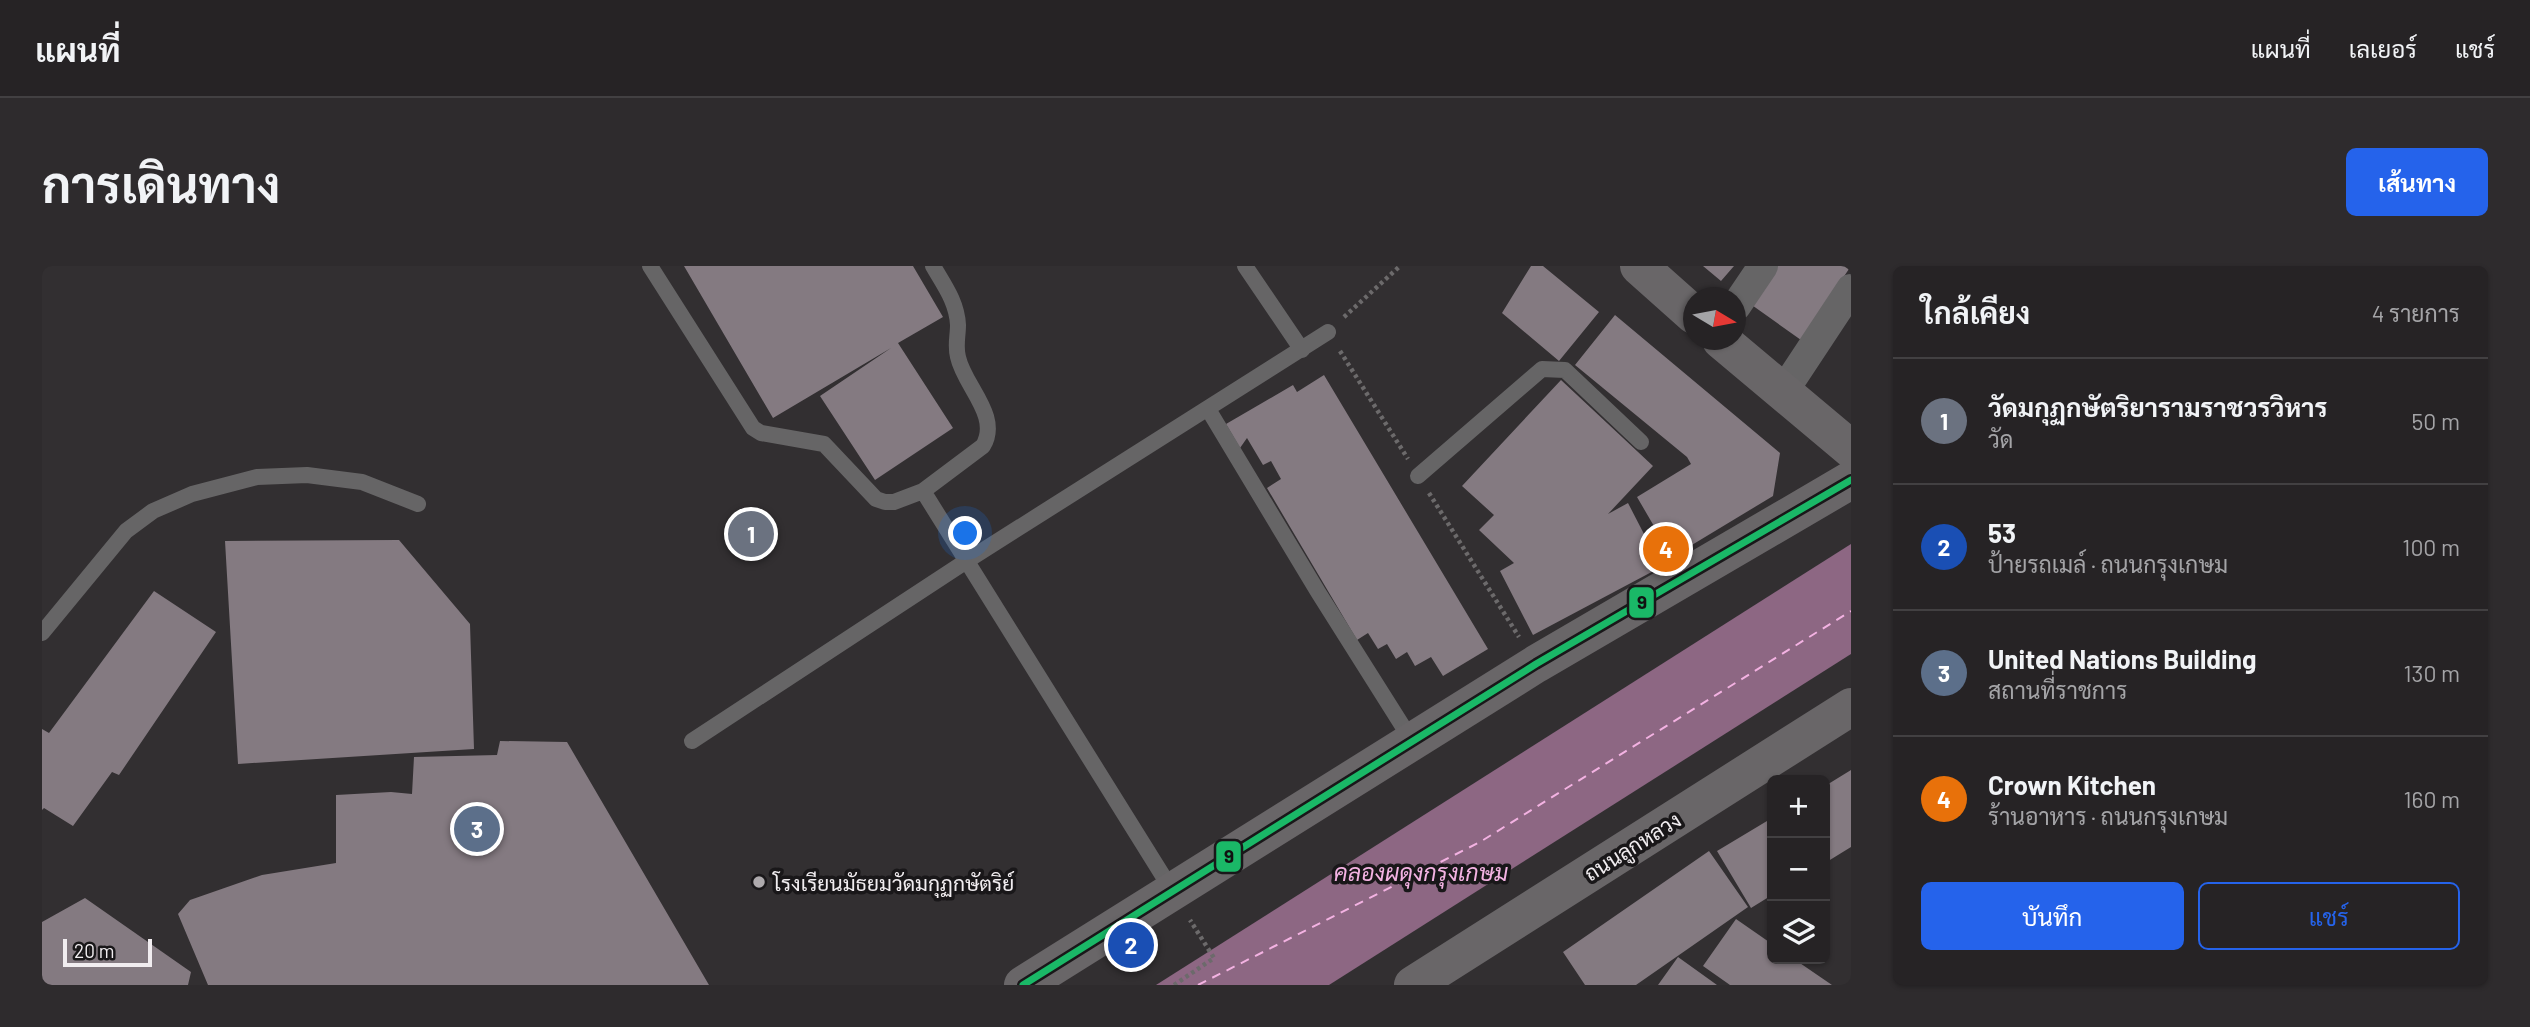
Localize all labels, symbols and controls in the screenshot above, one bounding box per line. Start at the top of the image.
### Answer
text: แผนที่ [35,29,121,69]
text: แผนที่ [2251,34,2311,63]
text: เลเยอร์ [2349,34,2417,63]
text: แชร์ [2455,34,2495,63]
button: เส้นทาง [2346,148,2488,216]
text: การเดินทาง [42,154,280,213]
north arrow [1683,287,1746,350]
text: ใกล้เคียง [1921,294,2030,330]
text: 4 รายการ [2372,299,2460,327]
text: วัดมกุฏกษัตริยารามราชวรวิหาร [1988,391,2327,422]
text: 1 [1940,407,1948,435]
text: 50 m [2412,407,2460,435]
text: วัด [1988,425,2013,453]
pin: 1 [728,508,774,560]
your location [948,516,982,550]
text: 53 [1988,517,2016,548]
pin: 4 [1643,523,1689,575]
text: 2 [1938,533,1950,561]
text: 100 m [2402,533,2460,561]
text: ป้ายรถเมล์ · ถนนกรุงเกษม [1988,550,2228,578]
line badge: 9 [1628,586,1655,619]
text: 9 [1637,590,1647,613]
text: United Nations Building [1988,643,2256,674]
text: 3 [1938,659,1950,687]
text: 130 m [2403,659,2460,687]
text: สถานที่ราชการ [1988,676,2127,704]
text: Crown Kitchen [1988,769,2156,800]
map controls [1767,775,1830,964]
button: + [1767,775,1830,838]
text: 4 [1937,785,1951,813]
text: 160 m [2403,785,2460,813]
text: ร้านอาหาร · ถนนกรุงเกษม [1988,802,2228,830]
pin: 3 [454,803,500,855]
street label: ถนนลูกหลวง [1579,807,1687,889]
button: − [1767,838,1830,901]
line badge: 9 [1215,840,1242,873]
text: 9 [1224,844,1234,867]
water label: คลองผดุงกรุงเกษม [1334,858,1508,889]
place label: โรงเรียนมัธยมวัดมกุฏกษัตริย์ [772,870,1014,898]
marker: โรงเรียนมัธยมวัดมกุฏกษัตริย์ [751,874,767,890]
button: บันทึก [1921,882,2184,950]
button: แชร์ [2198,882,2460,950]
button: layers [1767,901,1830,964]
pin: 2 [1108,919,1154,971]
scale bar [63,936,152,968]
text: 20 m [74,939,114,962]

